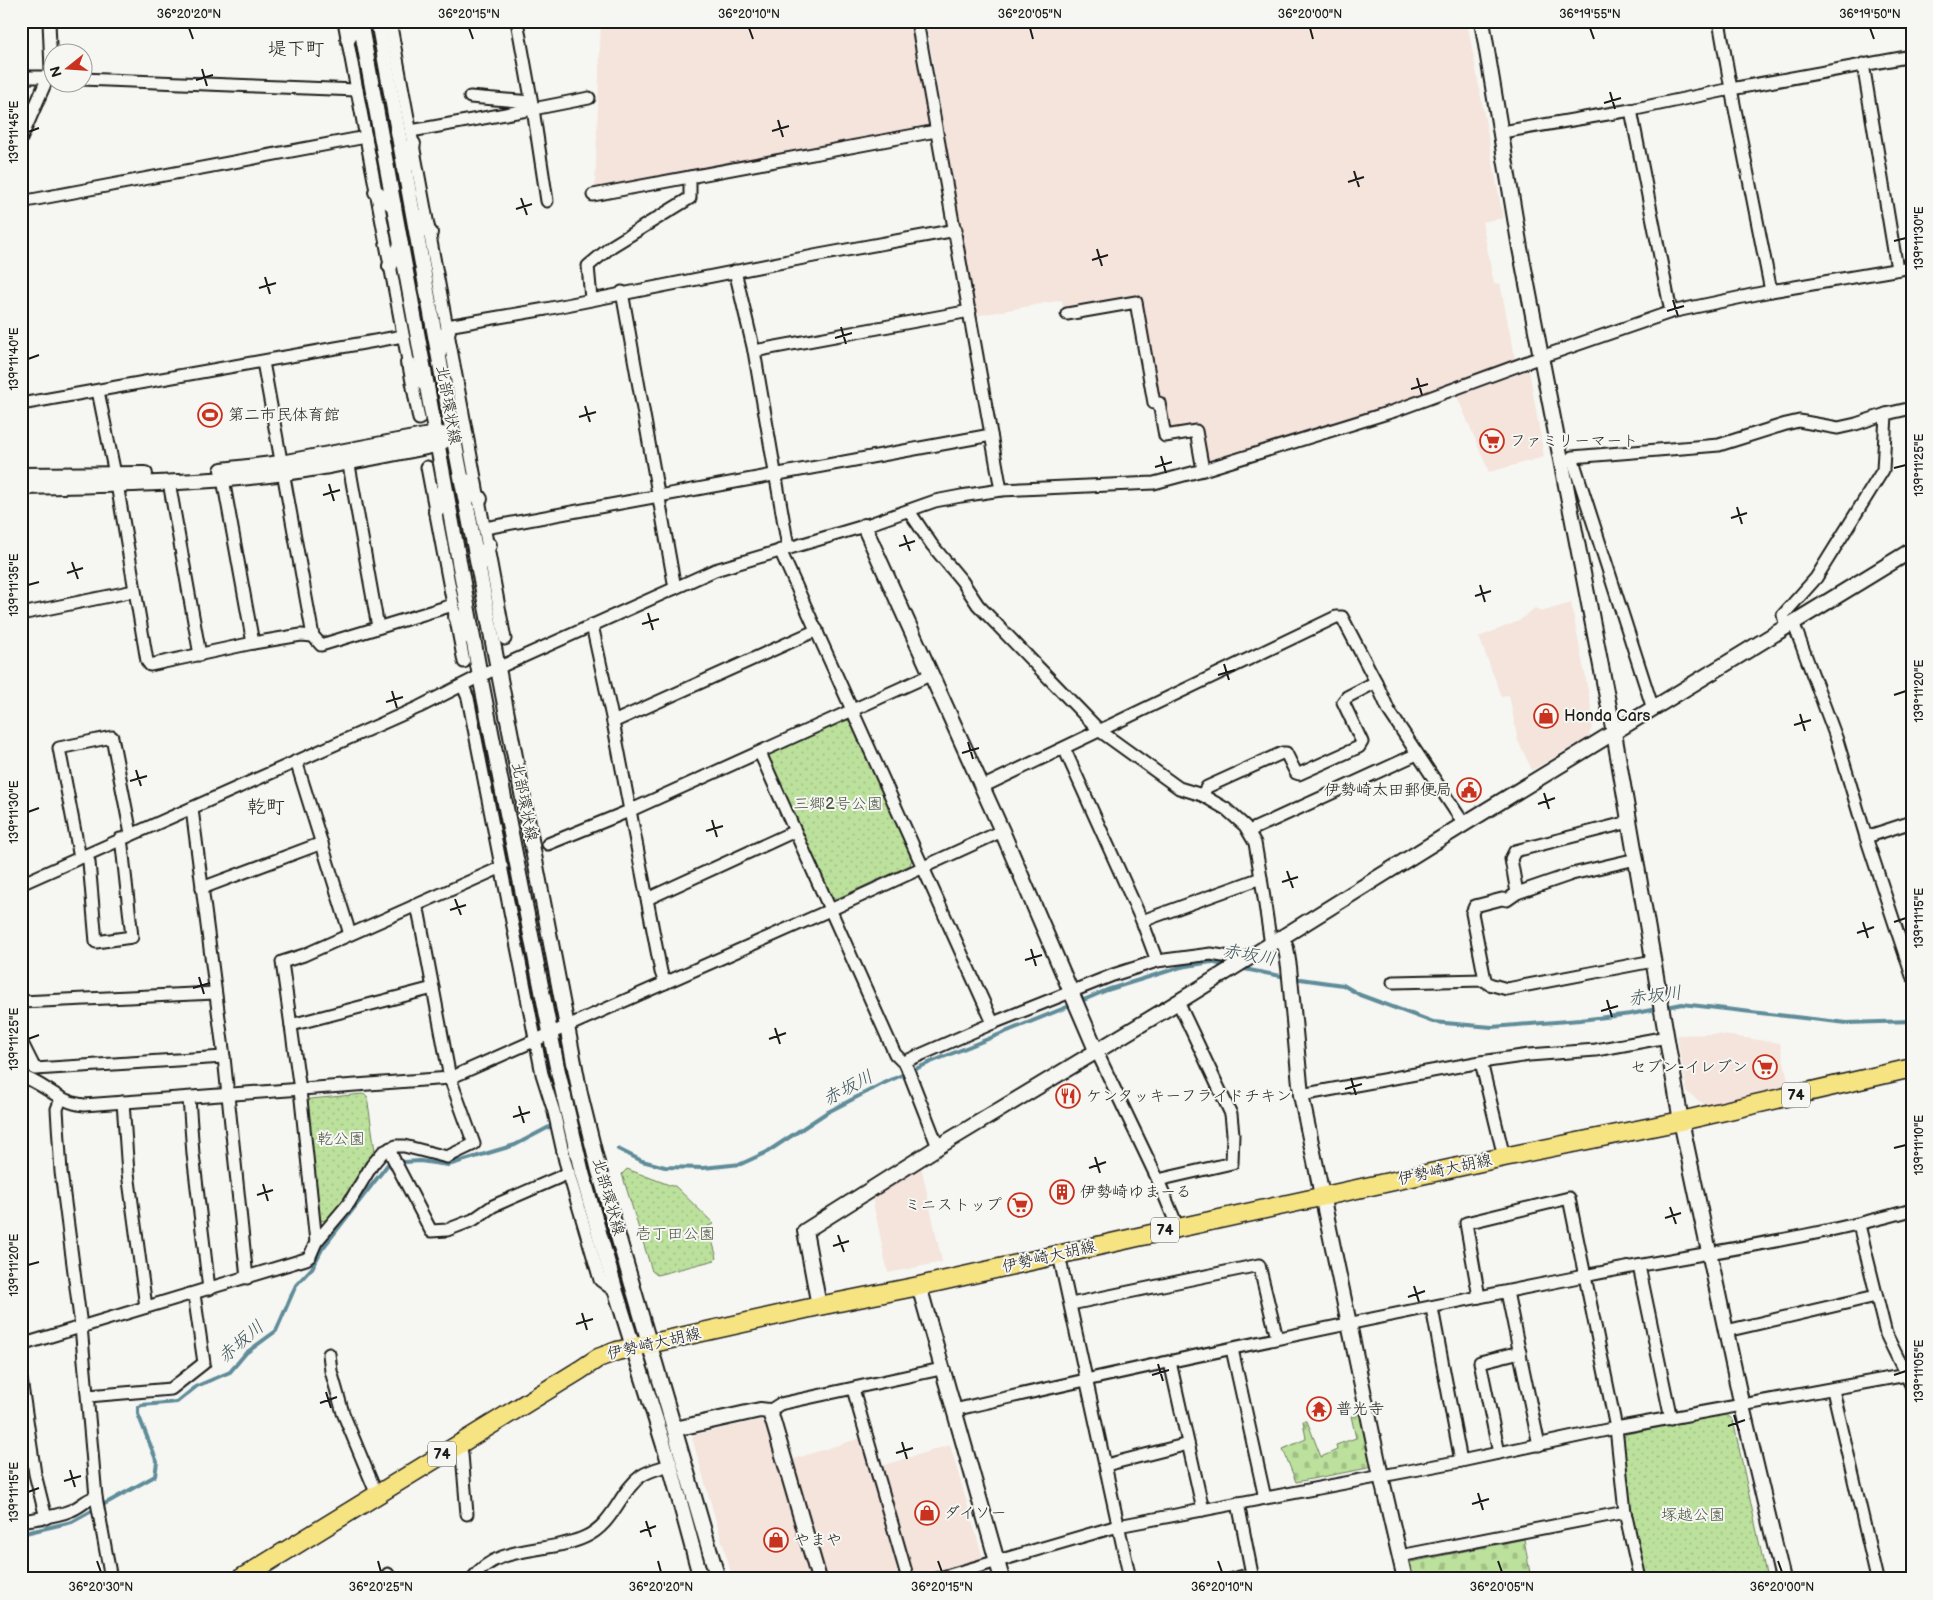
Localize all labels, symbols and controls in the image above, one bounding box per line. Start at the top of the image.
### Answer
text: 36°20'20"N [157,7,221,22]
text: 36°20'15"N [438,7,500,22]
text: 36°20'10"N [718,7,780,22]
text: 36°20'05"N [998,7,1062,22]
text: 36°20'00"N [1278,7,1342,22]
text: 36°19'55"N [1559,7,1621,22]
text: 36°19'50"N [1839,7,1901,22]
district label: 堤下町 [267,38,325,61]
north arrow [42,42,92,92]
text: N [46,64,66,79]
text: 139°11'45"E [7,100,22,164]
text: 139°11'30"E [1912,206,1927,270]
text: 139°11'40"E [7,327,22,391]
street label: 北部環状線 [432,364,464,446]
sports icon: 第二市民体育館 [197,402,223,428]
place label: 第二市民体育館 [228,406,340,425]
supermarket icon: ファミリーマート [1479,428,1505,454]
place label: ファミリーマート [1510,432,1638,451]
text: 139°11'25"E [1912,434,1927,496]
text: 139°11'35"E [7,553,22,617]
text: 139°11'20"E [1912,659,1927,723]
shop icon: Honda Cars [1533,703,1559,729]
place label: Honda Cars [1564,707,1651,726]
street label: 北部環状線 [507,761,541,843]
public building icon: 伊勢崎太田郵便局 [1456,777,1482,803]
text: 139°11'30"E [7,780,22,844]
place label: 伊勢崎太田郵便局 [1324,781,1452,800]
park label: 三郷2号公園 [793,795,883,814]
district label: 乾町 [247,796,285,819]
text: 139°11'15"E [1912,888,1927,948]
water label: 赤坂川 [1221,940,1277,970]
water label: 赤坂川 [1627,982,1683,1010]
text: 139°11'25"E [7,1008,22,1070]
supermarket icon: セブン-イレブン [1752,1054,1778,1080]
place label: セブン-イレブン [1630,1058,1748,1077]
water label: 赤坂川 [819,1066,877,1110]
road number: 74 [1782,1082,1810,1108]
restaurant icon: ケンタッキーフライドチキン [1055,1083,1081,1109]
place label: ケンタッキーフライドチキン [1086,1087,1292,1106]
text: 139°11'10"E [1912,1115,1927,1175]
park label: 乾公園 [317,1130,365,1149]
street label: 伊勢崎大胡線 [1396,1151,1494,1189]
street label: 北部環状線 [588,1156,628,1238]
building icon: 伊勢崎ゆまーる [1049,1179,1075,1205]
place label: 伊勢崎ゆまーる [1080,1183,1192,1202]
supermarket icon: ミニストップ [1007,1192,1033,1218]
place label: ミニストップ [904,1196,1002,1215]
road number: 74 [1151,1218,1179,1242]
park label: 壱丁田公園 [635,1225,715,1244]
text: 139°11'20"E [7,1233,22,1297]
street label: 伊勢崎大胡線 [1000,1237,1098,1277]
water label: 赤坂川 [214,1316,268,1368]
street label: 伊勢崎大胡線 [605,1324,703,1364]
text: 139°11'05"E [1912,1340,1927,1402]
temple icon: 普光寺 [1306,1396,1332,1422]
place label: 普光寺 [1336,1400,1384,1419]
road number: 74 [428,1442,456,1466]
text: 139°11'15"E [7,1462,22,1522]
shop icon: ダイソー [914,1500,940,1526]
place label: ダイソー [944,1504,1006,1523]
park label: 塚越公園 [1661,1506,1725,1525]
shop icon: やまや [763,1527,789,1553]
place label: やまや [794,1531,842,1550]
text: 36°20'30"N [69,1580,133,1595]
text: 36°20'25"N [349,1580,413,1595]
text: 36°20'20"N [629,1580,693,1595]
text: 36°20'15"N [911,1580,973,1595]
text: 36°20'10"N [1191,1580,1253,1595]
text: 36°20'05"N [1470,1580,1534,1595]
text: 36°20'00"N [1750,1580,1814,1595]

